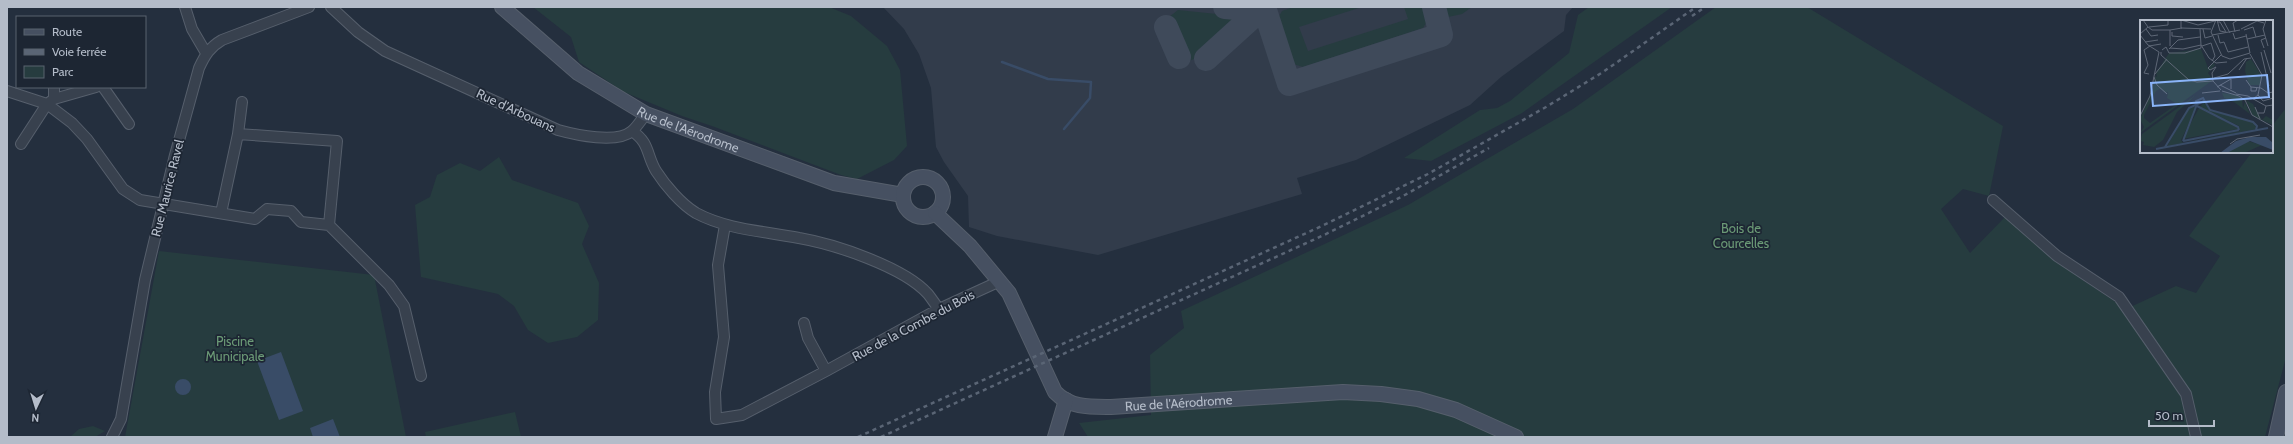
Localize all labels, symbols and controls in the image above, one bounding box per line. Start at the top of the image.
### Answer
legend [16,16,146,88]
inset map [2140,20,2273,153]
text: Route [52,24,82,39]
text: Voie ferrée [52,44,106,59]
text: Parc [52,64,74,79]
street label: Rue d'Arbouans [474,85,559,136]
street label: Rue de l'Aérodrome [634,103,742,156]
street label: Rue Maurice Ravel [147,138,187,238]
park label: Bois de Courcelles [1713,220,1770,251]
street label: Rue de la Combe du Bois [849,286,977,364]
park label: Piscine Municipale [205,333,265,364]
north arrow [16,388,56,428]
street label: Rue de l'Aérodrome [1124,391,1233,414]
scale bar [2149,402,2214,428]
text: 50 m [2155,408,2183,423]
text: N [31,411,40,425]

